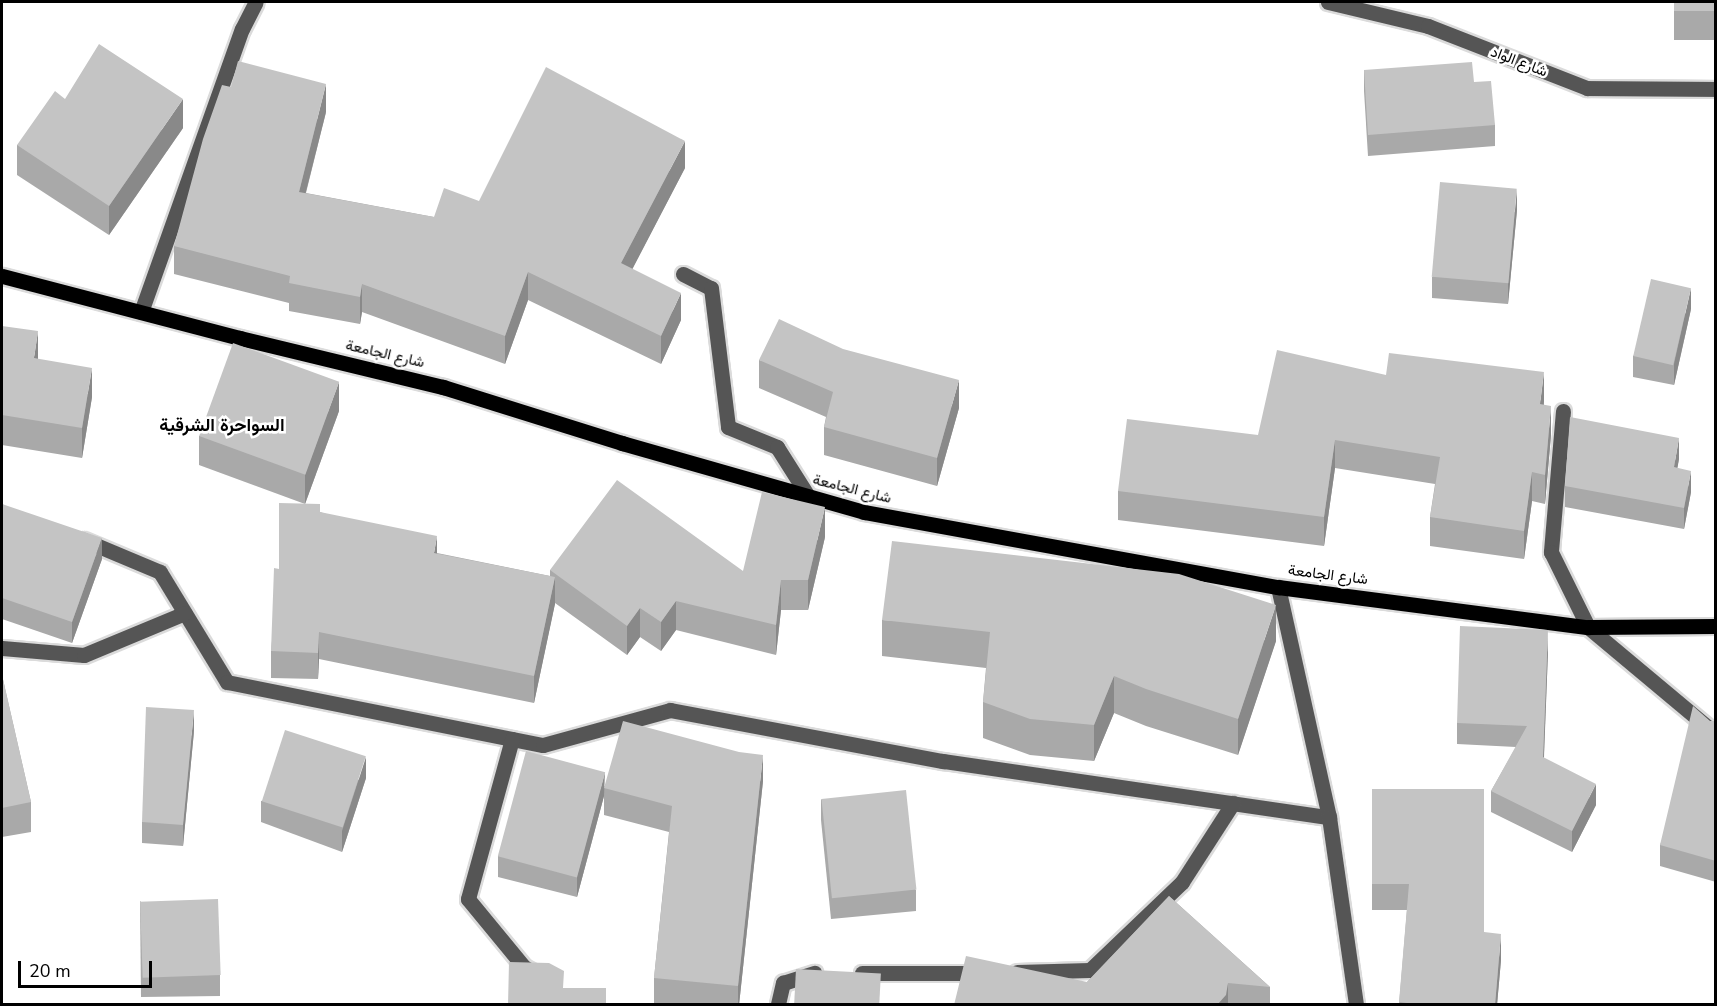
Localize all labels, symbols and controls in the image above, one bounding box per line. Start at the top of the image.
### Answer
street label: شارع الواد [1488,43,1550,81]
street label: شارع الجامعة [344,336,426,372]
district label: السواحرة الشرقية [159,414,285,436]
street label: شارع الجامعة [811,471,893,507]
street label: شارع الجامعة [1287,561,1369,589]
scale bar [21,949,154,987]
text: 20 m [29,959,71,983]

